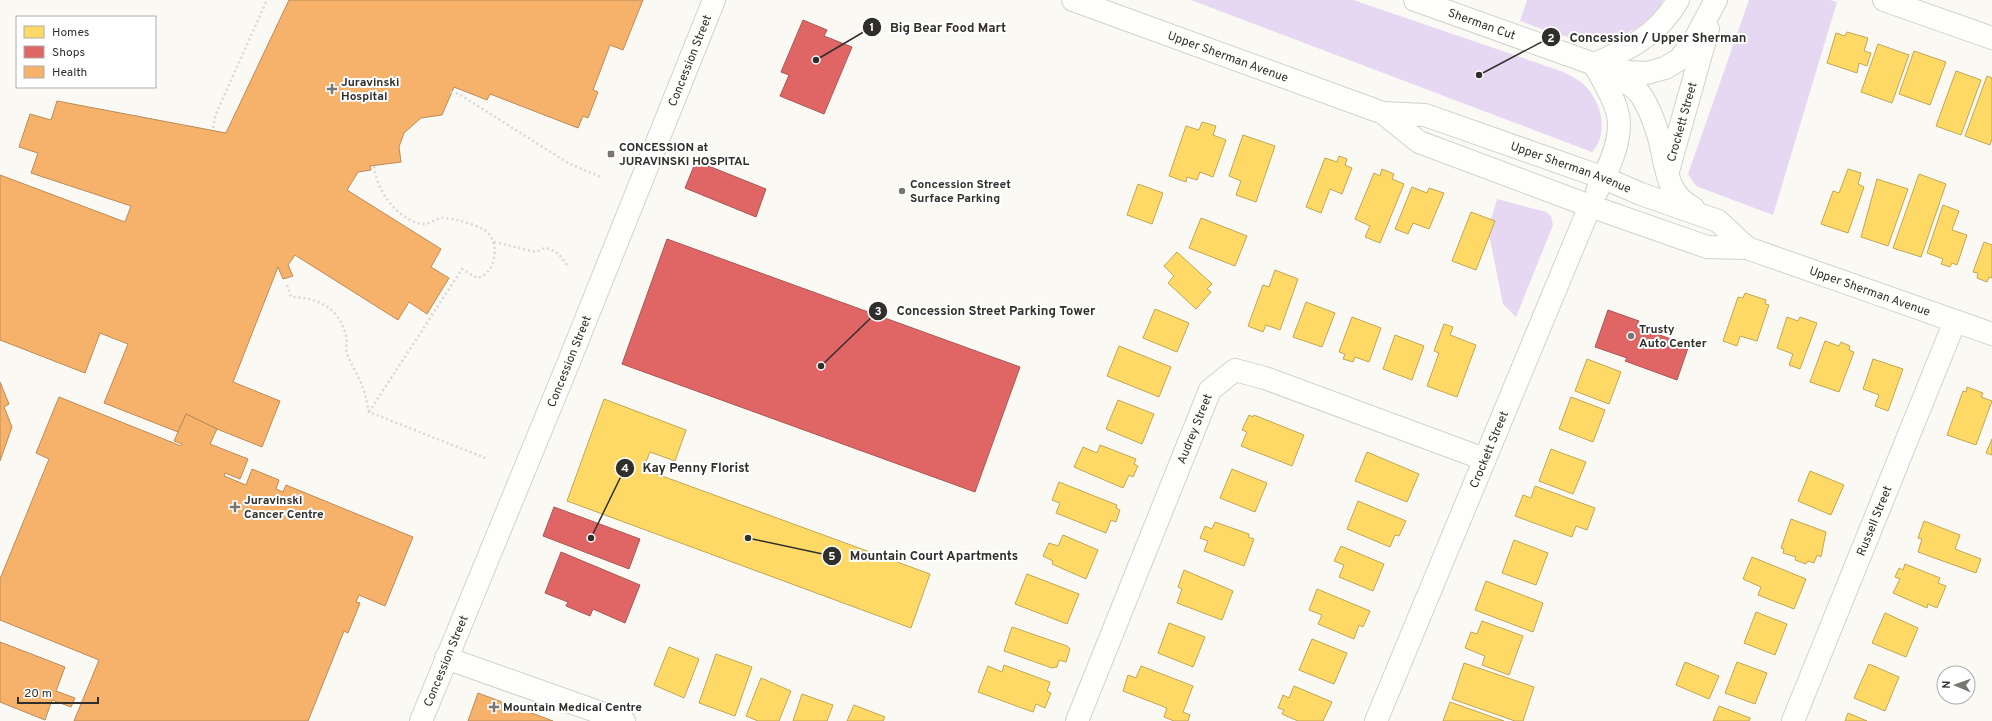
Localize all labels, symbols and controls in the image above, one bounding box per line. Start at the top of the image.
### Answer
street label: Sherman Cut [1446,5,1517,44]
street label: Concession Street [665,13,716,109]
callout: Big Bear Food Mart [862,15,1014,40]
legend [16,16,156,88]
text: 1 [870,20,874,36]
text: Big Bear Food Mart [890,21,1006,37]
text: Homes [52,25,89,41]
callout: Concession / Upper Sherman [1541,25,1754,50]
street label: Upper Sherman Avenue [1165,28,1290,87]
text: 2 [1547,31,1555,47]
text: Concession / Upper Sherman [1570,31,1746,47]
text: Shops [52,45,85,61]
text: Health [52,65,87,81]
place label: Juravinski Hospital [341,75,399,105]
street label: Crockett Street [1664,80,1702,164]
marker: Juravinski Hospital [326,83,338,95]
street label: Upper Sherman Avenue [1508,139,1633,198]
place label: CONCESSION at JURAVINSKI HOSPITAL [619,140,750,170]
marker: CONCESSION at JURAVINSKI HOSPITAL [606,149,616,159]
place label: Concession Street Surface Parking [910,177,1011,207]
marker: Concession Street Surface Parking [897,186,907,196]
street label: Upper Sherman Avenue [1807,263,1932,321]
callout: Concession Street Parking Tower [868,298,1103,323]
text: 3 [874,304,882,320]
text: Concession Street Parking Tower [896,304,1096,320]
street label: Concession Street [544,313,596,410]
place label: Trusty Auto Center [1639,322,1707,352]
marker: Trusty Auto Center [1626,331,1636,341]
street label: Audrey Street [1174,392,1217,467]
street label: Crockett Street [1467,409,1513,491]
callout: Kay Penny Florist [615,455,758,480]
text: 4 [621,461,629,477]
text: Kay Penny Florist [643,461,749,477]
street label: Russell Street [1854,484,1896,559]
place label: Juravinski Cancer Centre [244,493,324,523]
marker: Juravinski Cancer Centre [229,501,241,513]
callout: Mountain Court Apartments [822,543,1027,568]
text: 5 [828,549,836,565]
text: Mountain Court Apartments [850,549,1018,565]
street label: Concession Street [421,613,473,709]
north arrow [1936,665,1976,705]
scale bar [18,679,98,705]
text: N [1940,680,1954,689]
text: 20 m [24,686,52,702]
place label: Mountain Medical Centre [503,700,642,716]
marker: Mountain Medical Centre [488,701,500,713]

